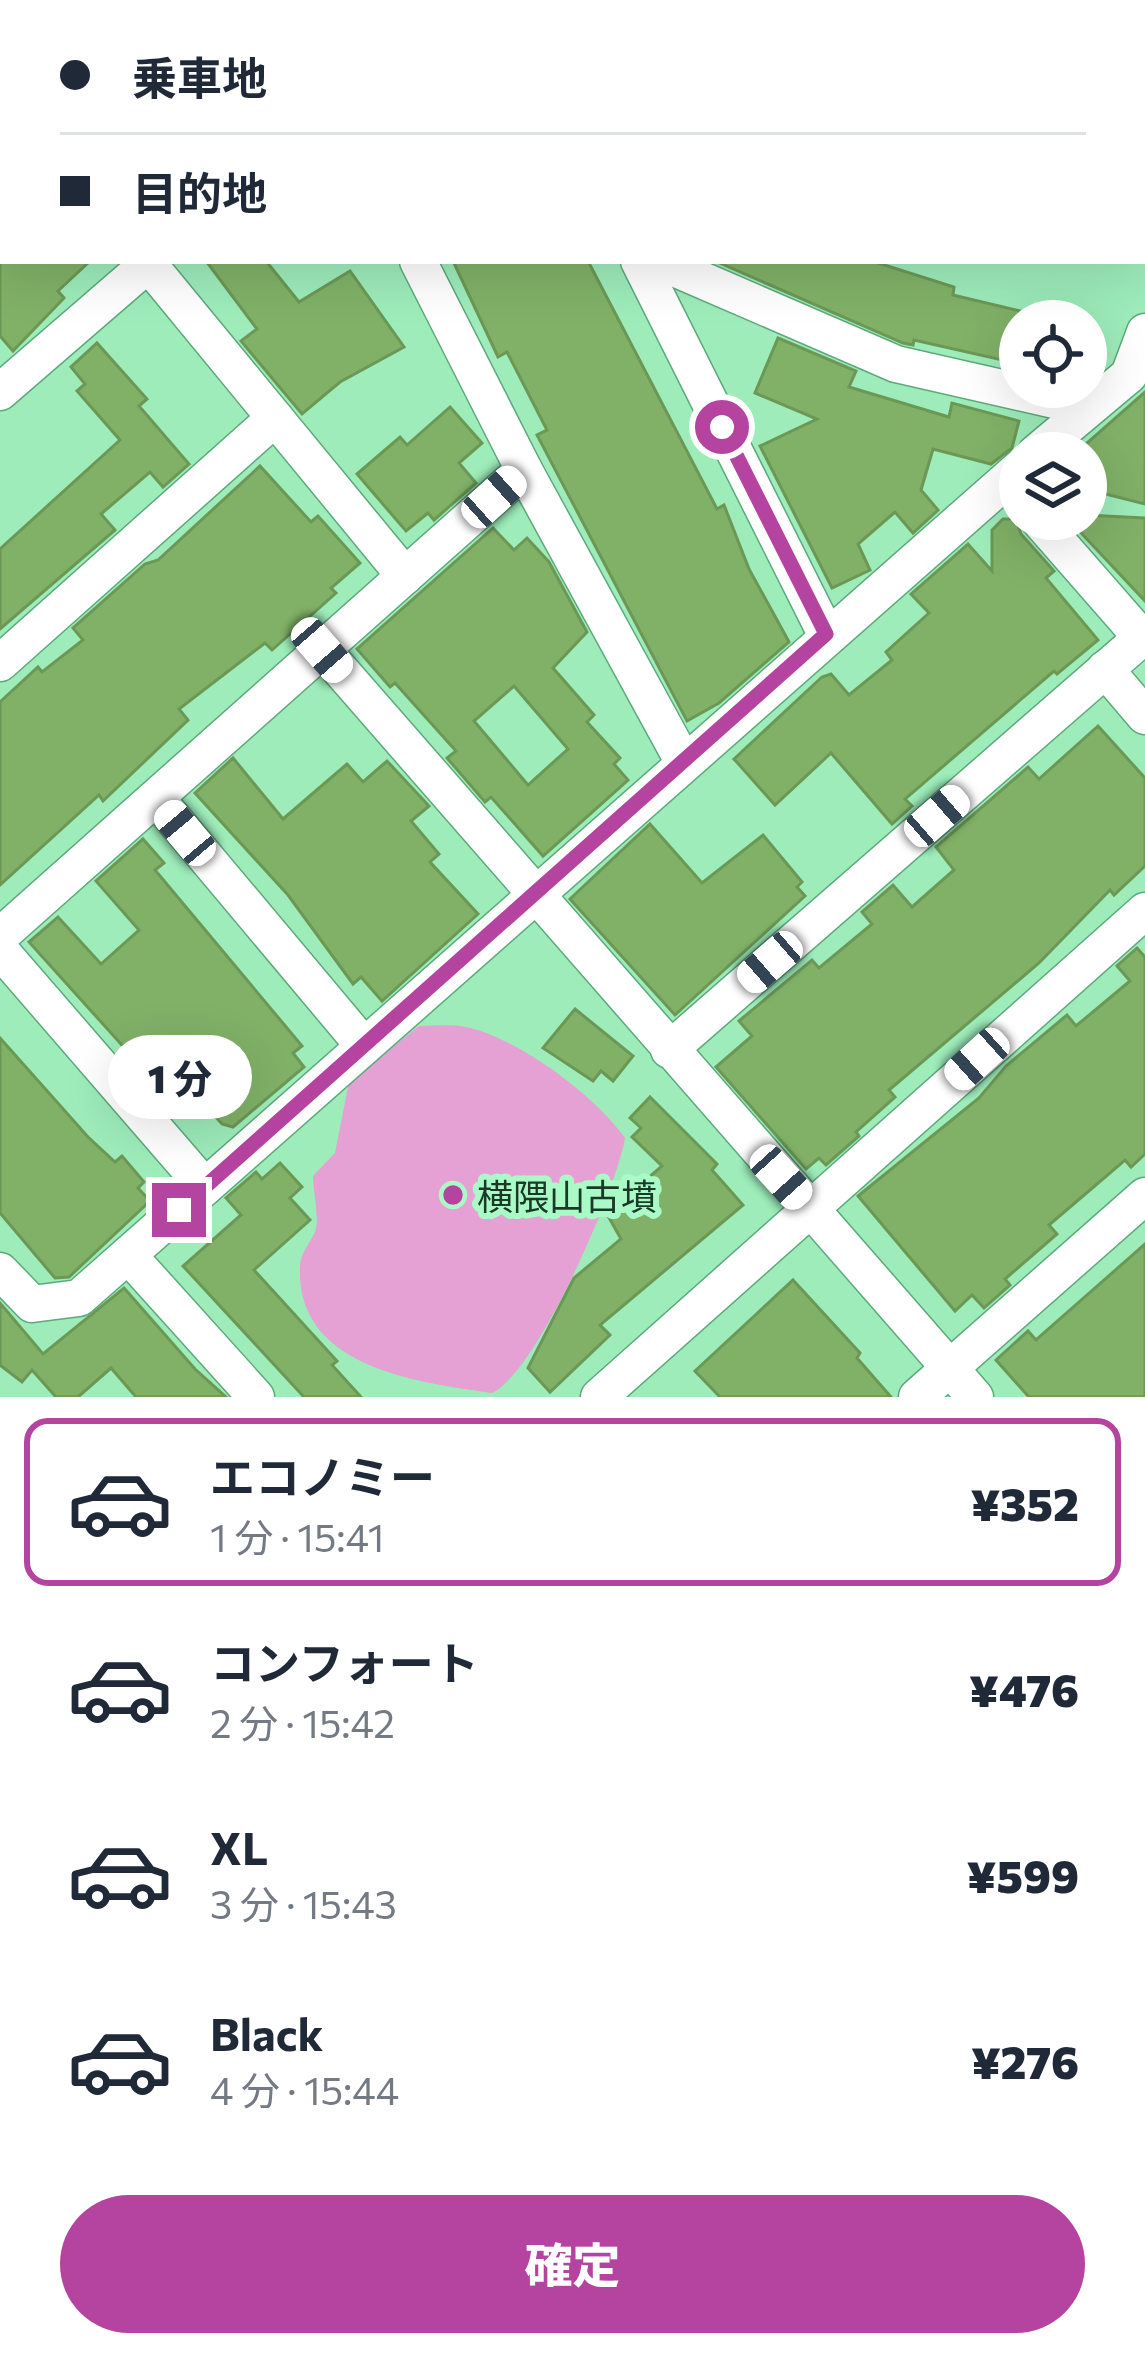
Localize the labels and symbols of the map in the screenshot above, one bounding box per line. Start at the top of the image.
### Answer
route start [695,400,749,454]
car [455,460,533,534]
car [285,611,359,689]
car [898,779,976,853]
car [148,794,222,872]
car [731,925,809,999]
car [938,1022,1016,1096]
callout: 1 分 [107,1036,251,1120]
car [744,1138,818,1216]
place label: 横隈山古墳 [477,1173,657,1217]
marker: 横隈山古墳 [440,1182,466,1208]
route end [152,1183,206,1237]

